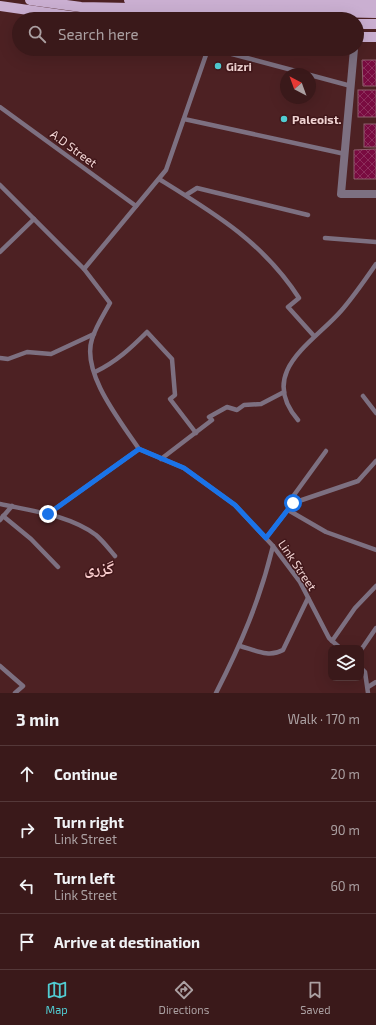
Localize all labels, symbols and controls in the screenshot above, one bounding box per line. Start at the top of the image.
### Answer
search box [12,12,364,56]
icon: search [26,23,48,45]
text: Search here [58,25,139,43]
place label: Gizri [226,59,252,73]
marker: Gizri [213,61,223,71]
north arrow [280,68,316,104]
place label: Paleoist. [292,112,342,126]
marker: Paleoist. [279,114,289,124]
street label: A.D Street [48,126,100,170]
route start [284,494,302,512]
route end [39,505,57,523]
street label: Link Street [276,537,320,593]
district label: گزری [84,558,114,578]
map controls [328,645,364,681]
button: layers [328,645,364,681]
text: 3 min [16,709,59,729]
text: Walk · 170 m [288,711,360,727]
icon: ahead [16,763,38,785]
text: Continue [54,765,117,783]
text: 20 m [331,766,360,782]
text: Turn right [54,813,124,831]
icon: right [16,819,38,841]
text: 90 m [330,822,360,838]
text: Link Street [54,831,117,847]
text: Turn left [54,869,115,887]
icon: left [16,875,38,897]
text: 60 m [330,878,360,894]
text: Link Street [54,887,117,903]
icon: arrive [16,931,38,953]
text: Arrive at destination [54,933,200,951]
tab: Map [46,979,68,1016]
tab: Directions [159,979,209,1016]
tab: Saved [300,979,331,1016]

